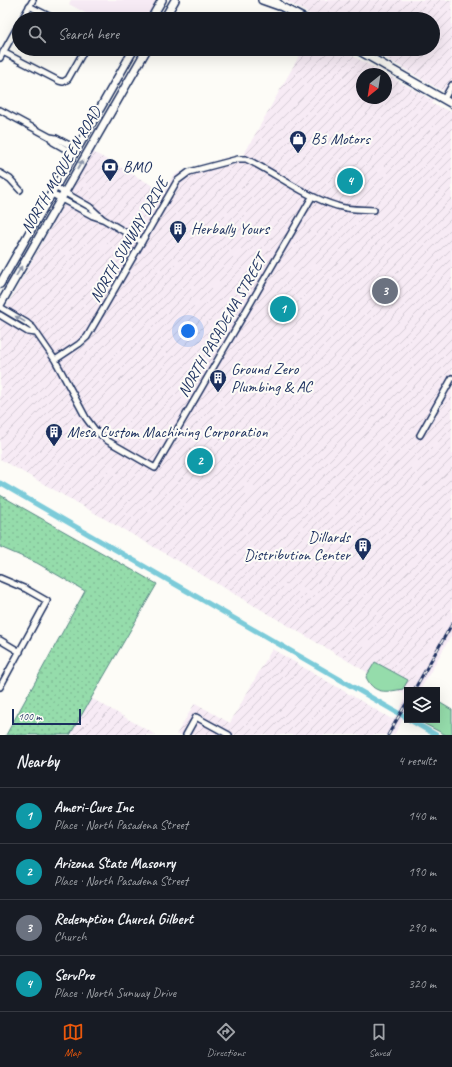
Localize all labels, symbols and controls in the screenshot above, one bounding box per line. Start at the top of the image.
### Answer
search box [12,12,440,56]
icon: search [26,23,48,45]
text: Search here [58,25,119,44]
north arrow [356,68,392,104]
street label: NORTH MCQUEEN ROAD [17,102,106,237]
shop icon: B5 Motors [288,129,308,154]
place label: B5 Motors [311,129,371,149]
bank icon: BMO [100,157,120,182]
place label: BMO [123,157,153,177]
one-way arrow [77,159,84,171]
pin: 4 [337,166,363,196]
street label: NORTH SUNWAY DRIVE [85,172,174,306]
building icon: Herbally Yours [168,219,188,244]
place label: Herbally Yours [191,219,271,239]
street label: NORTH PASADENA STREET [173,247,273,401]
one-way arrow [16,265,23,277]
pin: 3 [372,276,398,306]
pin: 1 [270,294,296,324]
one-way arrow [14,315,26,322]
your location [178,321,198,341]
place label: Ground Zero Plumbing & AC [231,359,313,397]
building icon: Ground Zero Plumbing & AC [208,368,228,393]
building icon: Mesa Custom Machining Corporation [44,422,64,447]
place label: Mesa Custom Machining Corporation [67,422,268,442]
pin: 2 [187,446,213,476]
place label: Dillards Distribution Center [244,527,352,565]
building icon: Dillards Distribution Center [353,536,373,561]
map controls [404,687,440,723]
button: layers [404,687,440,723]
scale bar [12,707,81,726]
text: 100 m [18,709,42,723]
text: Nearby [16,751,59,772]
text: 4 results [398,753,436,769]
text: Ameri-Cure Inc [54,798,134,817]
text: 1 [26,808,32,824]
text: 140 m [408,808,436,824]
text: Place · North Pasadena Street [54,817,188,833]
text: Arizona State Masonry [54,854,175,873]
text: 2 [26,864,32,880]
text: 190 m [408,864,436,880]
text: Place · North Pasadena Street [54,873,188,889]
text: Redemption Church Gilbert [54,910,193,929]
text: 3 [26,920,32,936]
text: 290 m [408,920,436,936]
text: Church [54,929,87,945]
text: ServPro [54,966,94,985]
text: 4 [26,976,32,992]
text: 320 m [408,976,436,992]
text: Place · North Sunway Drive [54,985,176,1001]
tab: Map [62,1021,84,1059]
tab: Directions [207,1021,245,1059]
tab: Saved [368,1021,390,1059]

